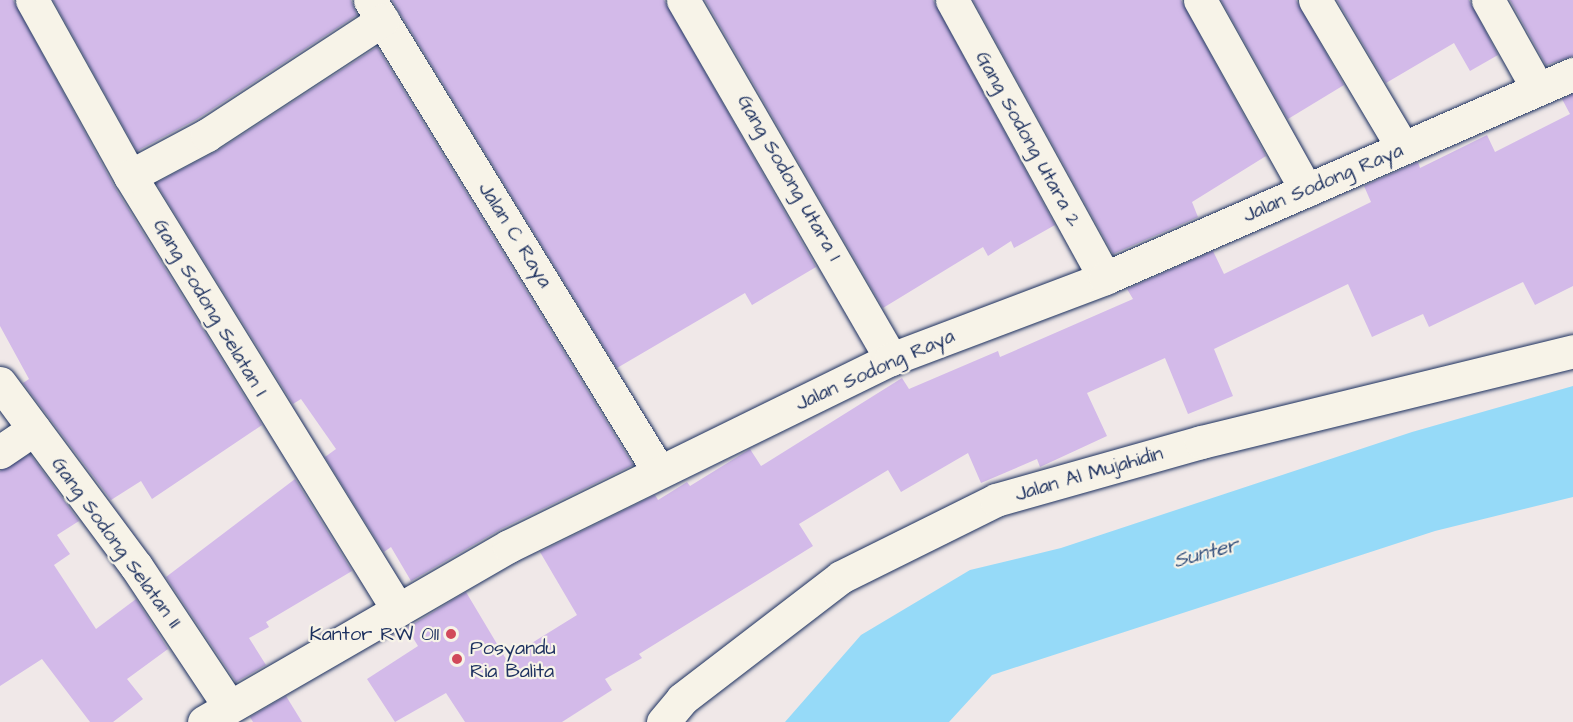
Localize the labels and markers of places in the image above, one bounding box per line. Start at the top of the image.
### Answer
place label: Kantor RW 011 [310,622,439,646]
marker: Kantor RW 011 [444,627,458,641]
place label: Posyandu Ria Balita [470,636,556,683]
marker: Posyandu Ria Balita [448,650,466,668]

